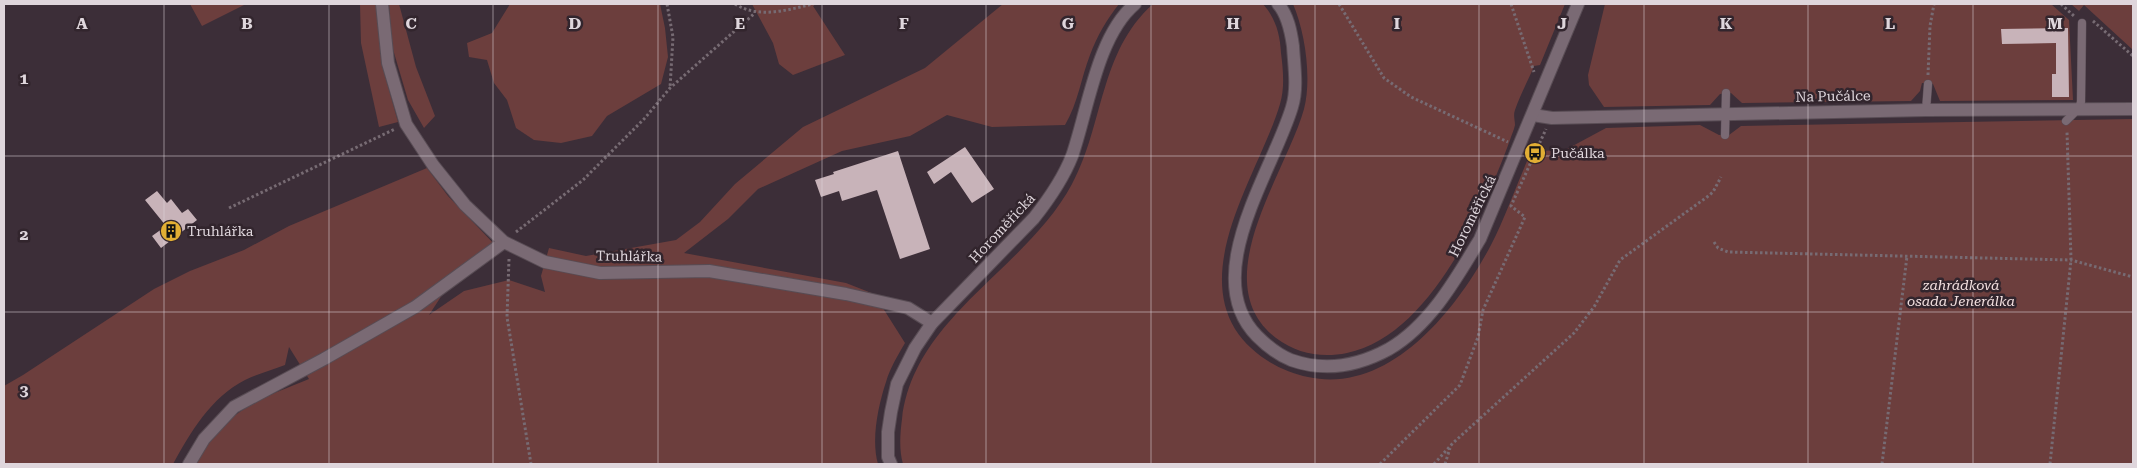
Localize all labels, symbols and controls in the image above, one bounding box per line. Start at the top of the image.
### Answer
text: A [76,14,88,33]
text: B [241,14,253,33]
text: C [405,14,417,33]
text: D [569,14,582,33]
text: E [735,14,745,33]
text: F [899,14,909,33]
text: G [1062,14,1075,33]
text: H [1226,14,1240,33]
text: I [1394,14,1400,33]
text: J [1557,14,1567,33]
text: K [1720,14,1733,33]
text: L [1885,14,1895,33]
text: M [2047,14,2063,33]
text: 1 [20,69,29,88]
street label: Na Pučálce [1795,87,1871,105]
bus stop icon: Pučálka [1523,141,1547,165]
place label: Pučálka [1551,145,1605,161]
street label: Horoměřická [1445,172,1499,259]
street label: Horoměřická [966,190,1038,266]
building icon: Truhlářka [159,219,183,243]
place label: Truhlářka [187,223,254,239]
text: 2 [20,225,29,244]
street label: Truhlářka [596,247,663,265]
park label: zahrádková osada Jenerálka [1907,277,2015,309]
text: 3 [20,381,29,400]

